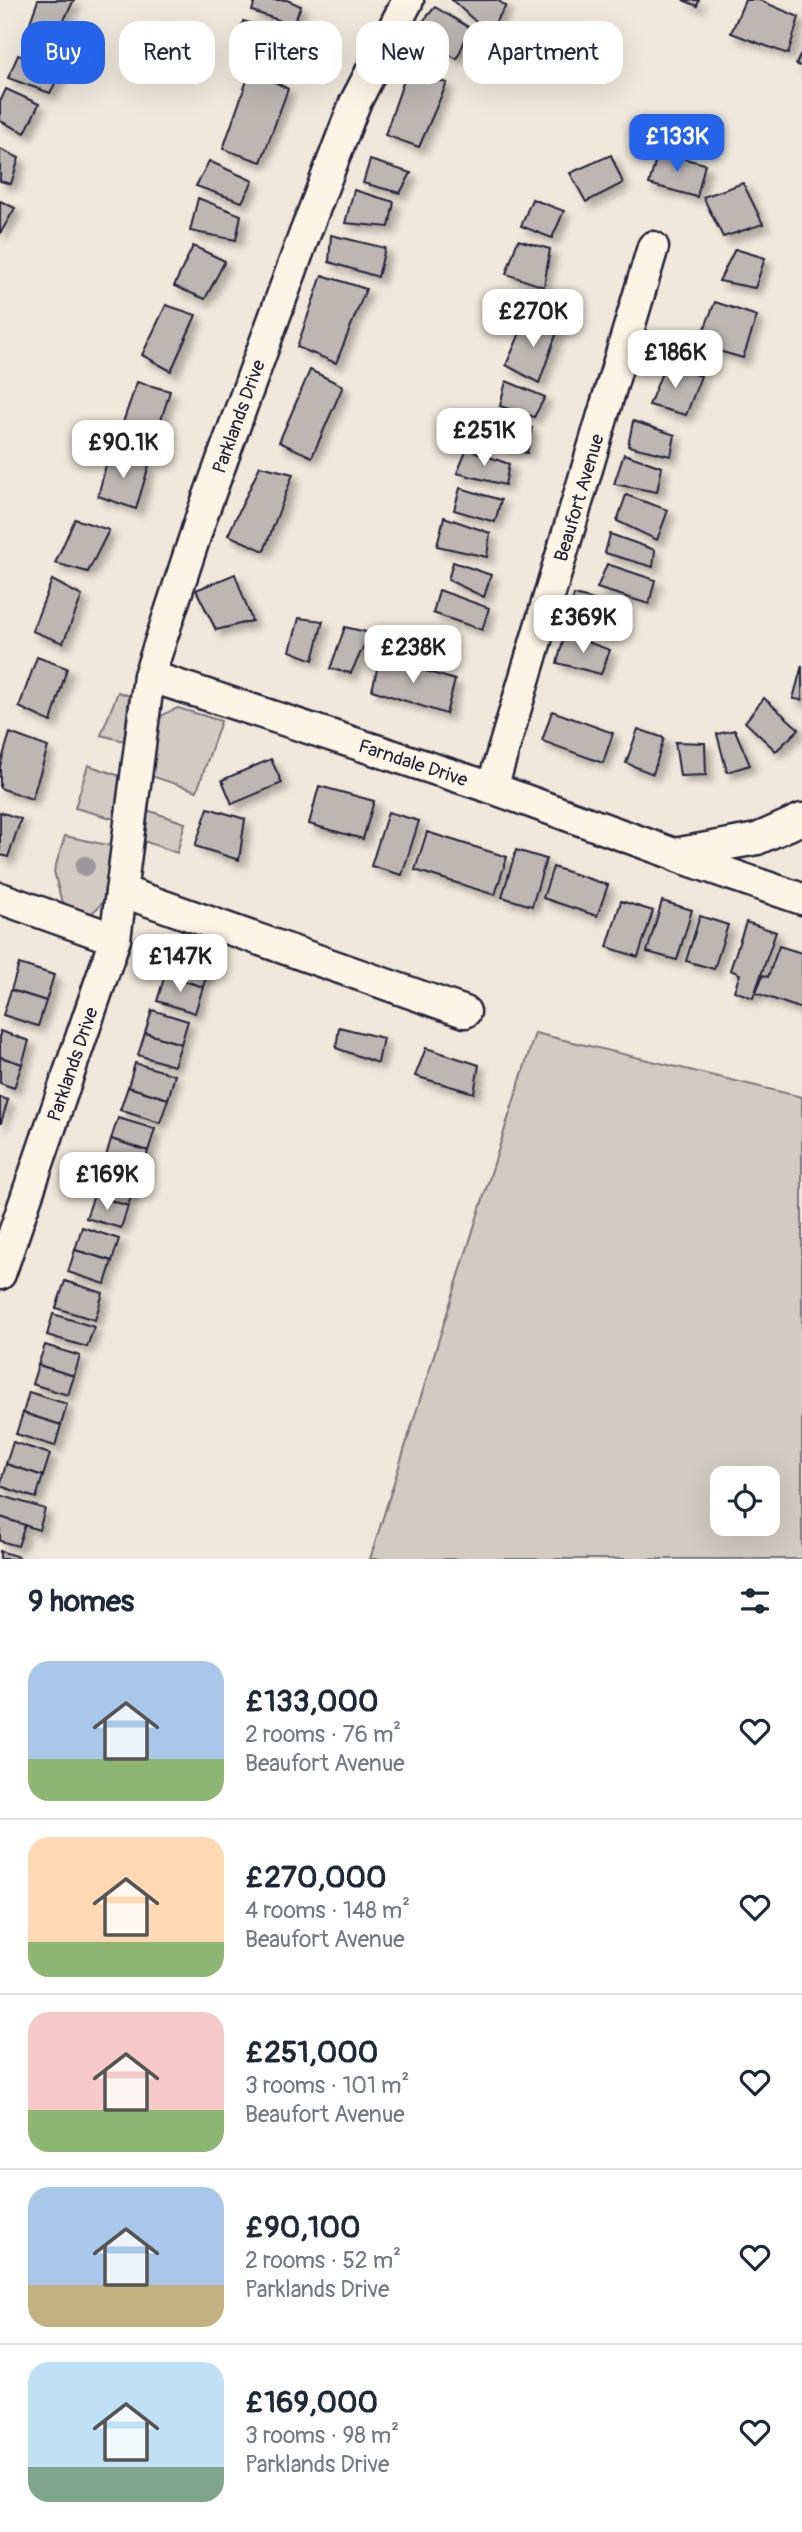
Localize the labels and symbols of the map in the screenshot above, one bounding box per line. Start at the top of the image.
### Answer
pin: £133K [628,114,726,174]
pin: £270K [484,290,582,349]
pin: £186K [626,330,724,390]
street label: Parklands Drive [207,356,271,477]
pin: £251K [435,408,533,468]
pin: £90.1K [66,420,180,480]
street label: Beaufort Avenue [549,431,610,565]
pin: £369K [534,596,632,655]
pin: £238K [364,626,462,685]
street label: Farndale Drive [355,734,471,792]
pin: £147K [131,934,229,994]
street label: Parklands Drive [42,1003,104,1125]
pin: £169K [58,1152,156,1212]

